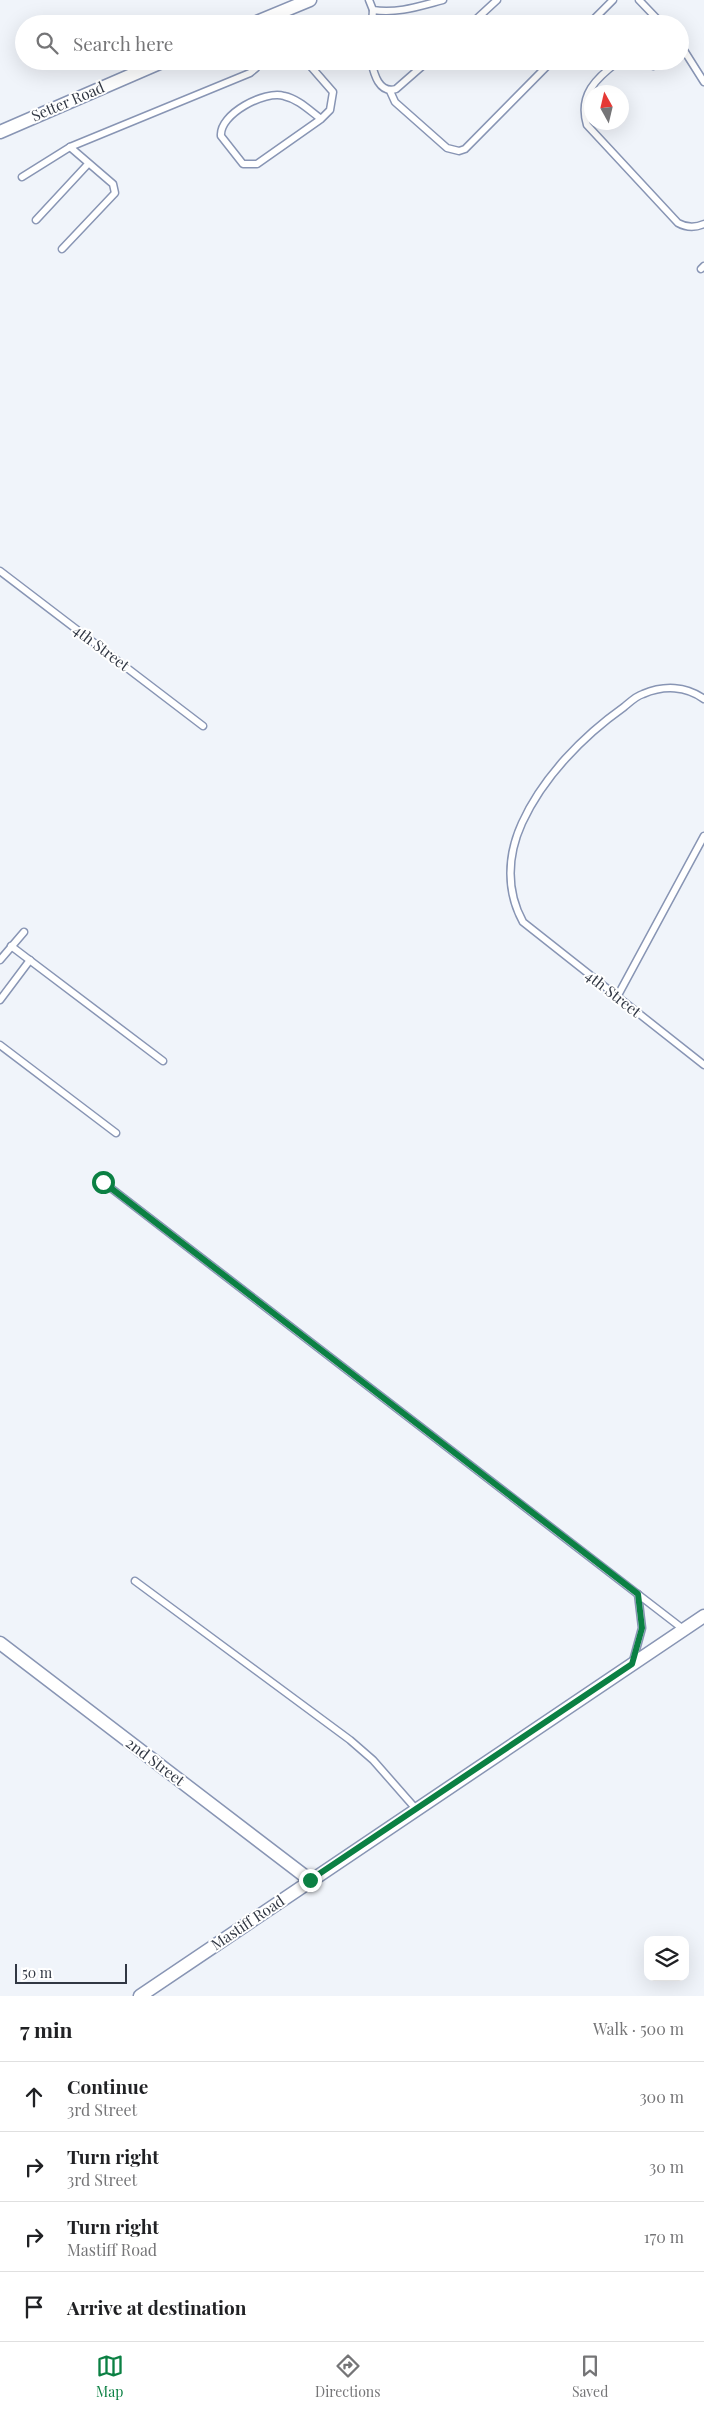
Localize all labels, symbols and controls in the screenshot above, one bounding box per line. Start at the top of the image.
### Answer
search box [15,15,689,70]
icon: search [33,29,61,57]
text: Search here [73,30,173,56]
street label: Setter Road [28,77,107,125]
north arrow [584,85,629,130]
street label: 4th Street [69,619,134,675]
street label: 4th Street [582,965,646,1022]
route start [92,1171,115,1194]
street label: 2nd Street [122,1732,190,1790]
route end [299,1869,322,1892]
street label: Mastiff Road [207,1890,288,1954]
map controls [644,1936,689,1981]
button: layers [644,1936,689,1981]
scale bar [15,1961,128,1984]
text: 50 m [22,1963,52,1982]
text: 7 min [20,2015,73,2043]
text: Walk · 500 m [593,2018,684,2039]
text: Continue [67,2073,148,2099]
icon: ahead [20,2083,48,2111]
text: 300 m [639,2086,684,2107]
text: 3rd Street [67,2099,137,2120]
text: Turn right [67,2143,159,2169]
icon: right [20,2153,48,2181]
text: 30 m [649,2156,684,2177]
text: 3rd Street [67,2169,137,2190]
text: Turn right [67,2213,159,2239]
icon: right [20,2223,48,2251]
text: 170 m [644,2226,684,2247]
text: Mastiff Road [67,2239,157,2260]
icon: arrive [20,2293,48,2321]
text: Arrive at destination [67,2294,247,2320]
tab: Map [96,2352,124,2401]
tab: Directions [315,2352,381,2401]
tab: Saved [572,2352,608,2401]

